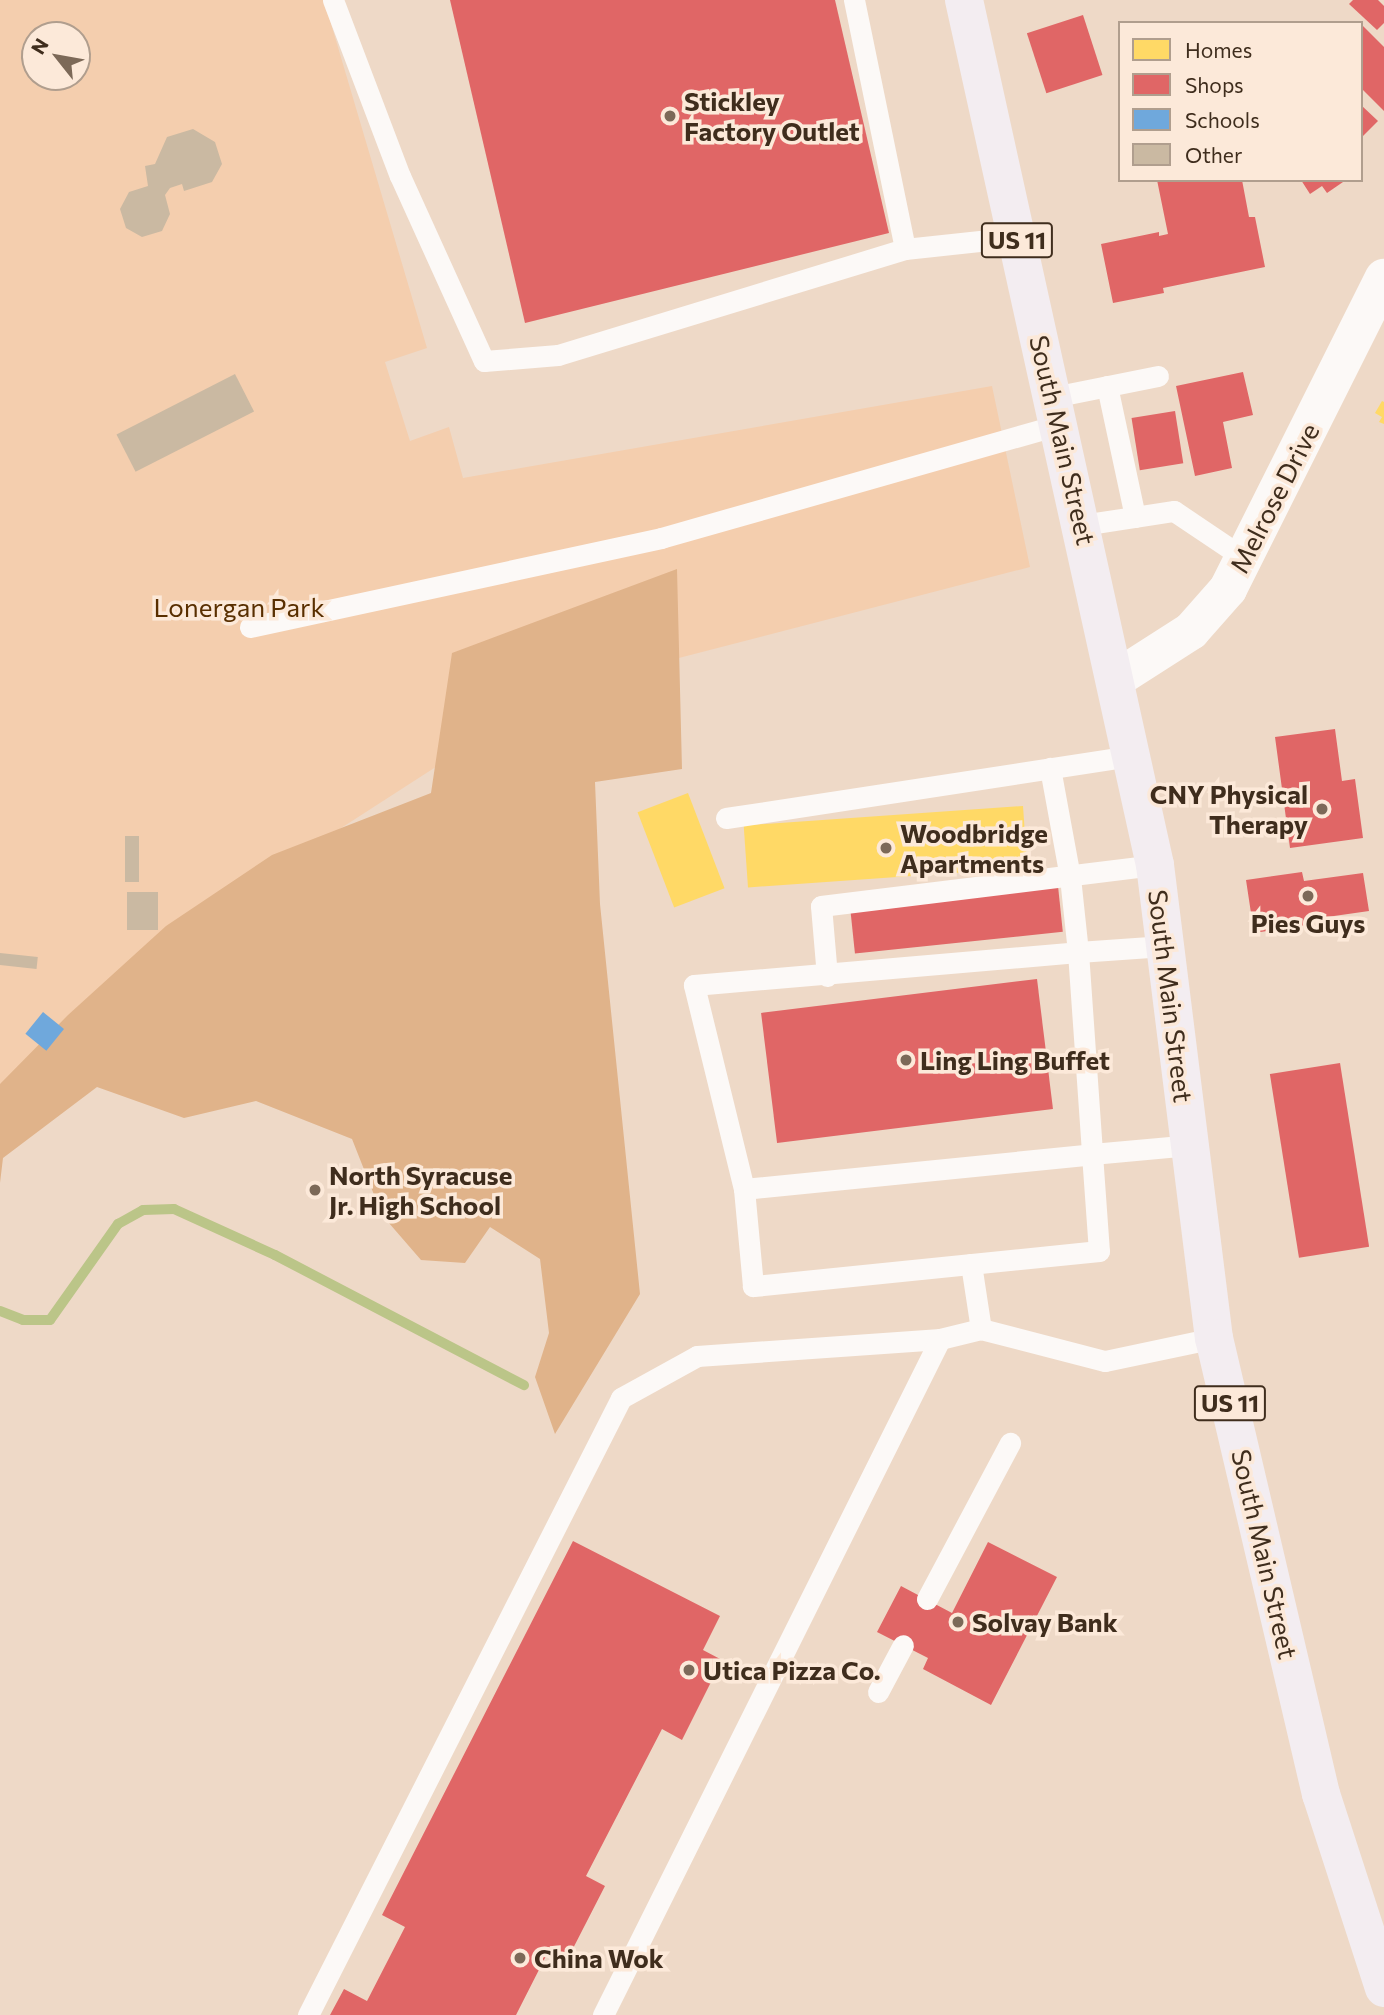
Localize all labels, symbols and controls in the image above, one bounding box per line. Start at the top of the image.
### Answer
north arrow [21,21,91,91]
legend [1118,21,1363,182]
text: N [26,34,53,58]
text: Homes [1185,37,1252,62]
text: Shops [1185,72,1244,97]
place label: Stickley Factory Outlet [684,85,860,146]
text: Schools [1185,107,1260,132]
marker: Stickley Factory Outlet [662,108,678,124]
text: Other [1185,142,1242,167]
road number: US 11 [980,220,1054,260]
street label: South Main Street [1024,332,1102,548]
street label: Melrose Drive [1223,418,1325,578]
park label: Lonergan Park [153,591,325,623]
place label: CNY Physical Therapy [1150,778,1308,840]
marker: CNY Physical Therapy [1314,801,1330,817]
place label: Woodbridge Apartments [900,817,1048,878]
marker: Woodbridge Apartments [878,840,894,856]
street label: South Main Street [1142,888,1200,1104]
marker: Pies Guys [1300,888,1316,904]
place label: Pies Guys [1251,907,1365,939]
place label: Ling Ling Buffet [920,1044,1110,1076]
marker: Ling Ling Buffet [898,1052,914,1068]
place label: North Syracuse Jr. High School [329,1159,512,1220]
marker: North Syracuse Jr. High School [307,1182,323,1198]
road number: US 11 [1193,1382,1267,1423]
street label: South Main Street [1226,1446,1304,1662]
place label: Solvay Bank [972,1606,1118,1638]
marker: Solvay Bank [950,1614,966,1630]
place label: Utica Pizza Co. [703,1654,881,1686]
marker: Utica Pizza Co. [681,1662,697,1678]
place label: China Wok [534,1942,664,1974]
marker: China Wok [512,1950,528,1966]

